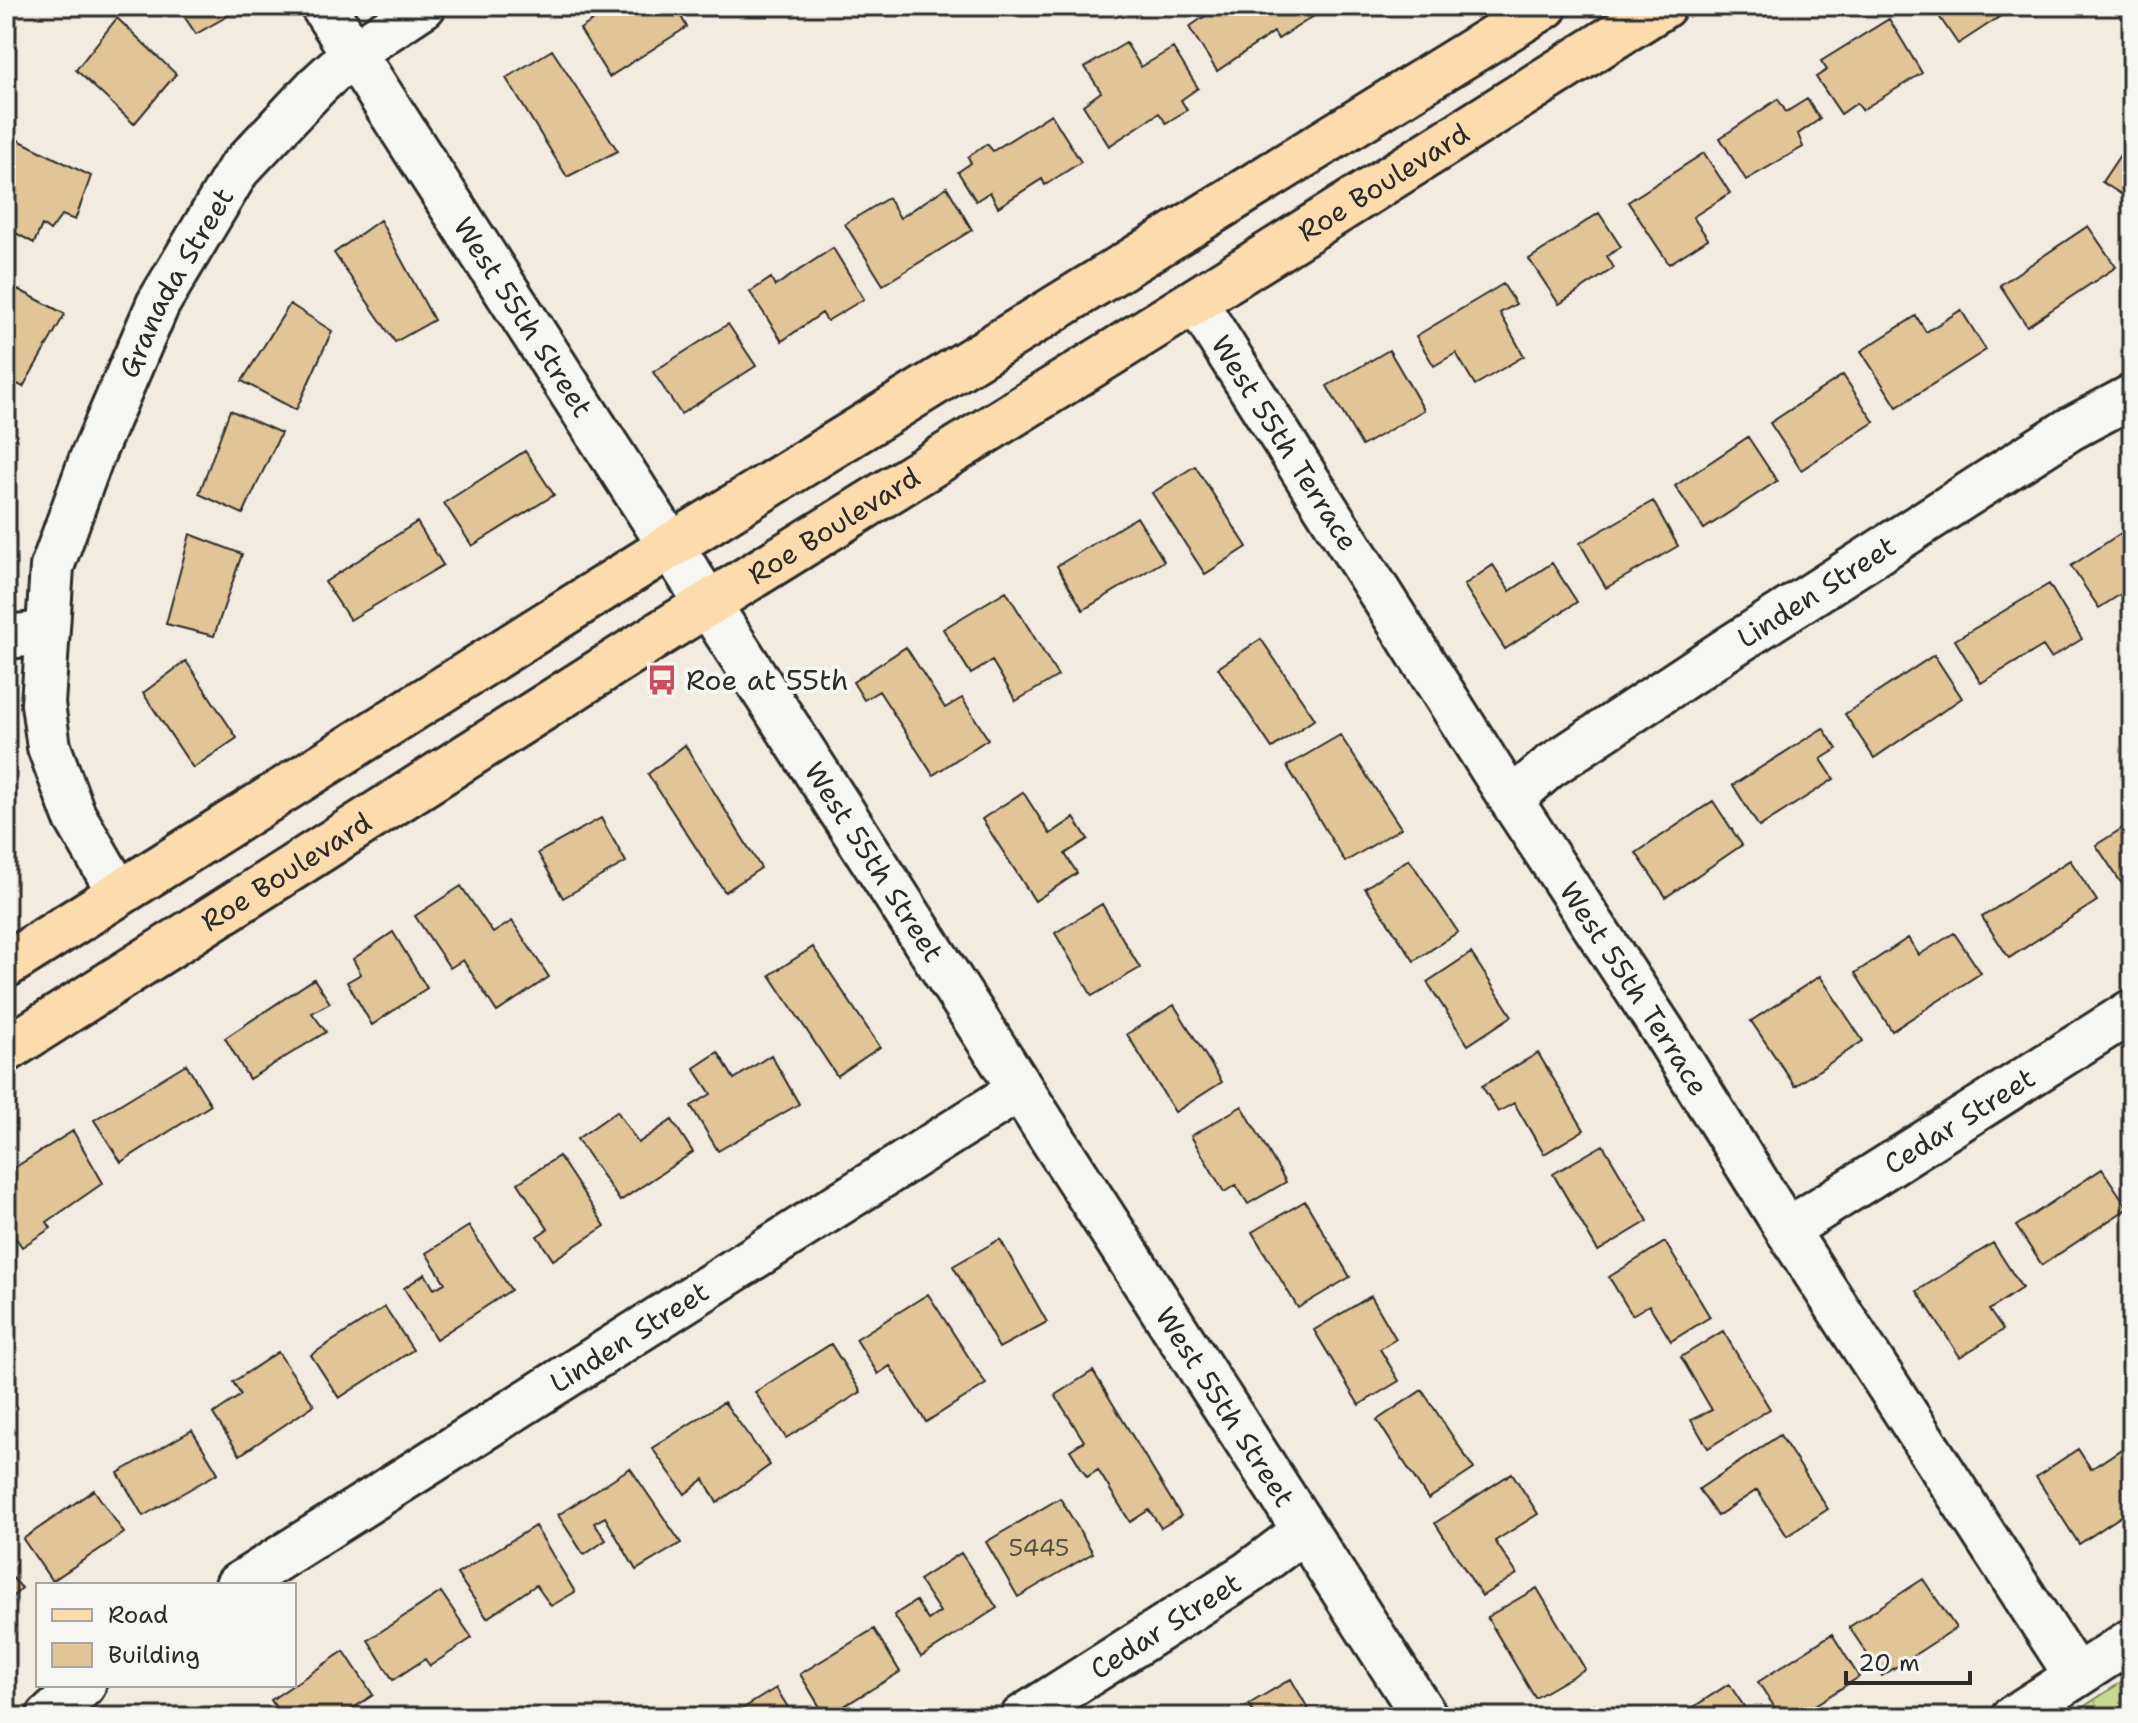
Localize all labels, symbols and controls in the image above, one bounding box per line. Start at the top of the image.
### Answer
street label: Roe Boulevard [1291,114,1476,250]
street label: Granada Street [109,180,242,384]
street label: West 55th Street [445,210,602,425]
street label: West 55th Terrace [1202,328,1367,558]
street label: Roe Boulevard [741,458,927,593]
street label: Linden Street [1730,527,1903,657]
place label: Roe at 55th [686,661,848,699]
bus stop icon: Roe at 55th [645,663,679,697]
street label: West 55th Street [796,754,953,969]
street label: Roe Boulevard [193,803,379,940]
street label: West 55th Terrace [1551,874,1718,1103]
street label: Cedar Street [1876,1058,2042,1183]
street label: Linden Street [542,1272,716,1401]
street label: West 55th Street [1147,1299,1304,1514]
house number: 5445 [1008,1532,1070,1564]
street label: Cedar Street [1083,1563,1248,1688]
legend [36,1583,296,1687]
text: Road [108,1599,168,1631]
scale bar [1846,1635,1970,1685]
text: Building [108,1639,200,1671]
text: 20 m [1858,1647,1920,1679]

